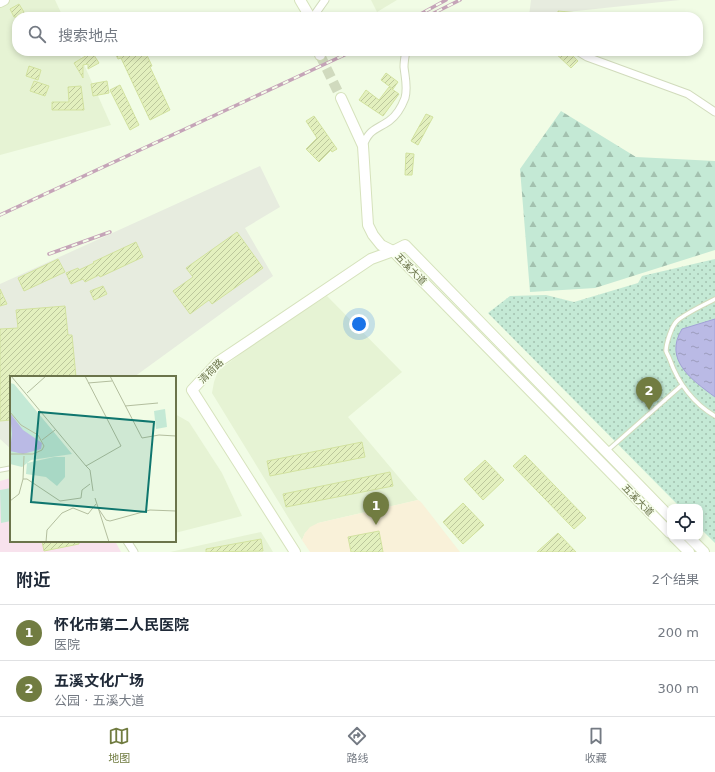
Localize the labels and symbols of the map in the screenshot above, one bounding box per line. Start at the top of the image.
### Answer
street label: 五溪大道 [393,251,429,287]
your location [349,314,369,334]
street label: 清荷路 [197,357,225,385]
inset map [10,376,176,542]
pin: 2 [636,377,662,410]
street label: 五溪大道 [620,482,656,518]
pin: 1 [363,492,389,525]

